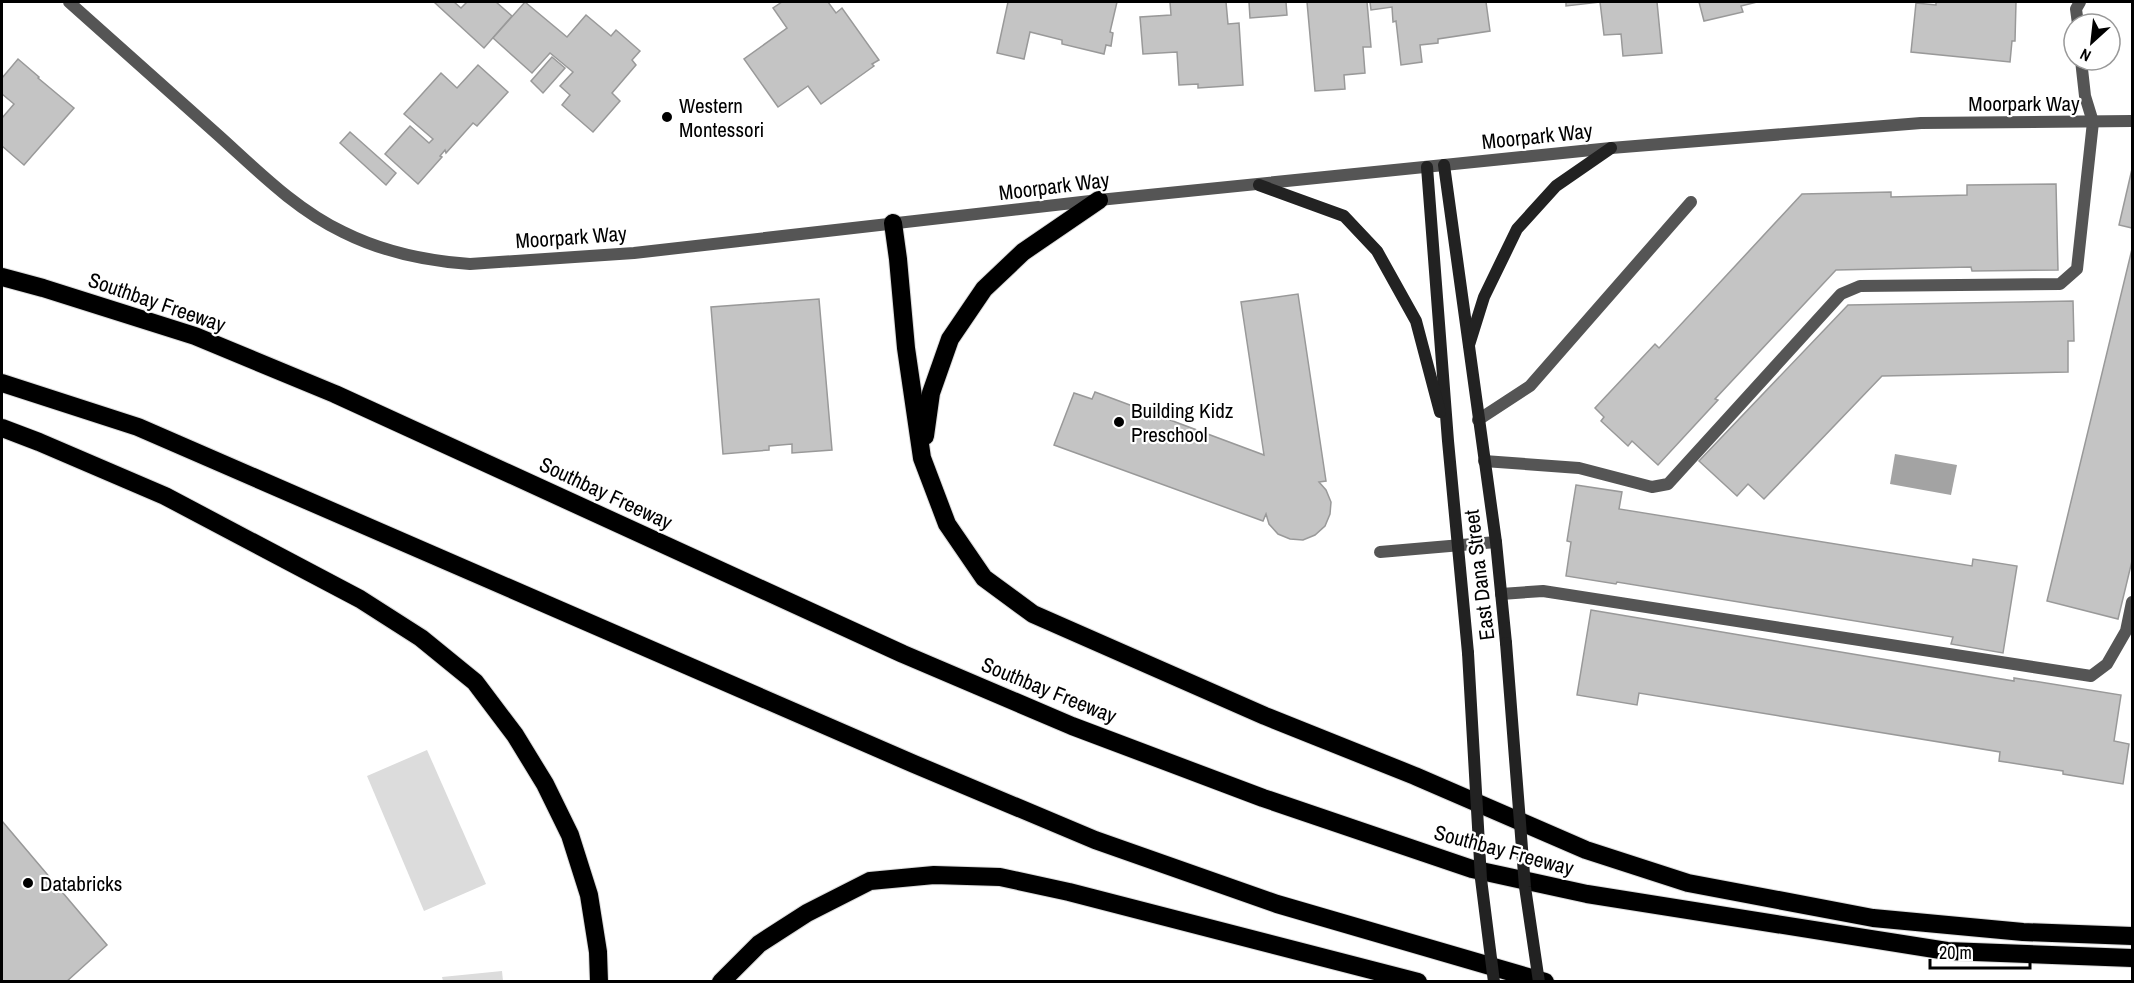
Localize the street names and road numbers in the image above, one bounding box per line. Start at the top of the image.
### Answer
street label: Moorpark Way [1968,89,2080,118]
street label: Moorpark Way [1480,116,1594,156]
street label: Moorpark Way [997,165,1111,207]
street label: Moorpark Way [514,219,628,255]
street label: Southbay Freeway [84,265,230,339]
street label: Southbay Freeway [535,450,678,537]
street label: East Dana Street [1457,508,1501,642]
street label: Southbay Freeway [977,650,1121,730]
street label: Southbay Freeway [1431,817,1577,883]

